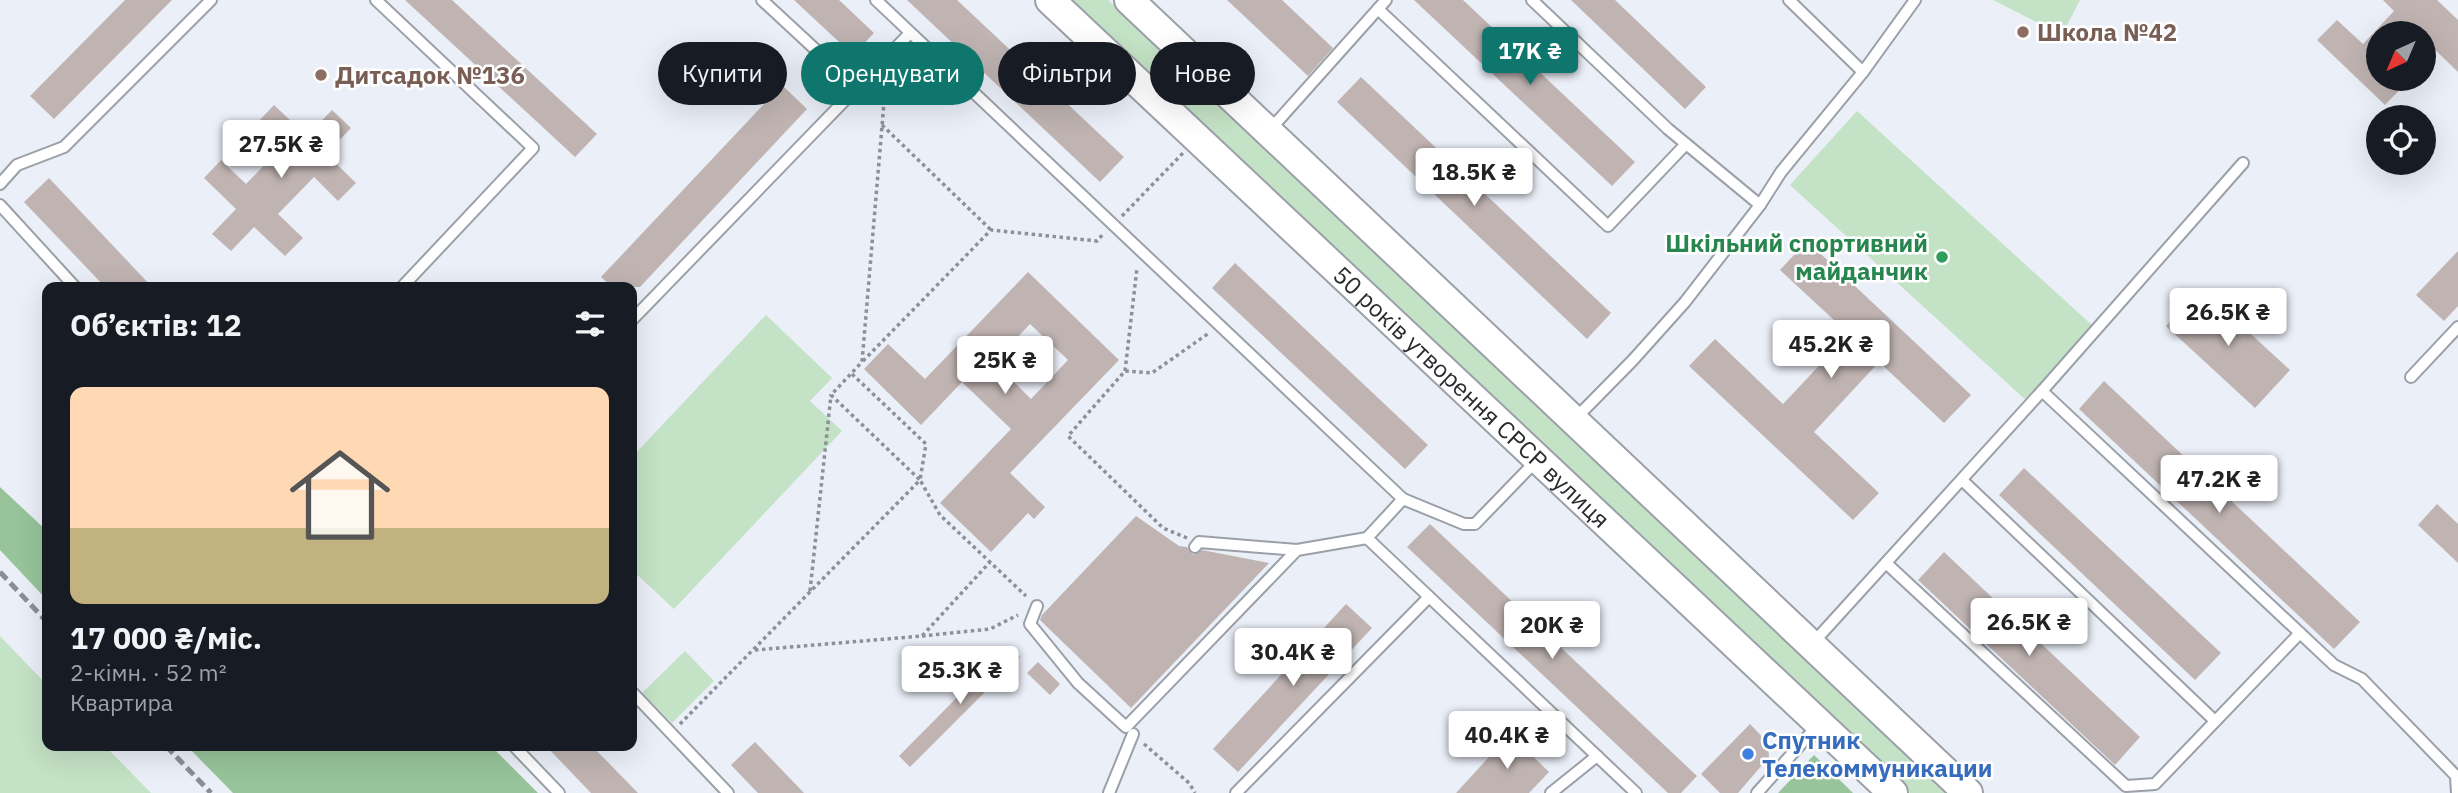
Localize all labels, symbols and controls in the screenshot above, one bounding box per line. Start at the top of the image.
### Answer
place label: Школа №42 [2037,16,2177,48]
north arrow [2366,21,2436,91]
map controls [2366,21,2436,175]
marker: Школа №42 [2015,24,2031,40]
pin: 17K ₴ [1481,28,1579,87]
text: 17K ₴ [1498,35,1562,65]
chip: Купити [658,42,787,105]
chip: Орендувати [801,42,984,105]
chip: Фільтри [998,42,1136,105]
chip: Нове [1150,42,1255,105]
place label: Дитсадок №136 [335,59,525,91]
marker: Дитсадок №136 [313,67,329,83]
button: locate [2366,105,2436,175]
pin: 27.5K ₴ [216,120,346,180]
text: 27.5K ₴ [239,128,323,158]
pin: 18.5K ₴ [1409,148,1539,208]
text: 18.5K ₴ [1432,156,1516,186]
place label: Шкільний спортивний майданчик [1665,227,1928,287]
marker: Шкільний спортивний майданчик [1934,249,1950,265]
street label: 50 років утворення СРСР вулиця [1327,259,1617,535]
pin: 26.5K ₴ [2163,288,2293,348]
text: 26.5K ₴ [2186,296,2270,326]
text: Об’єктів: 12 [70,305,242,344]
icon: filters [571,305,609,343]
pin: 45.2K ₴ [1766,320,1896,380]
text: 45.2K ₴ [1789,328,1873,358]
pin: 25K ₴ [956,336,1054,396]
text: 25K ₴ [973,344,1037,374]
icon: home [277,432,403,558]
pin: 47.2K ₴ [2154,456,2284,515]
text: 47.2K ₴ [2177,463,2261,493]
pin: 26.5K ₴ [1964,598,2094,658]
pin: 20K ₴ [1503,602,1601,661]
text: 26.5K ₴ [1987,606,2071,636]
text: 20K ₴ [1520,609,1584,639]
text: 17 000 ₴/міс. [70,618,262,657]
pin: 30.4K ₴ [1228,628,1358,688]
text: 30.4K ₴ [1251,636,1335,666]
pin: 25.3K ₴ [895,646,1025,706]
text: 25.3K ₴ [918,654,1002,684]
text: 2-кімн. · 52 m² [70,657,227,687]
text: Квартира [70,687,173,717]
pin: 40.4K ₴ [1442,712,1572,771]
text: 40.4K ₴ [1465,719,1549,749]
place label: Спутник Телекоммуникации [1762,724,1993,784]
marker: Спутник Телекоммуникации [1740,746,1756,762]

